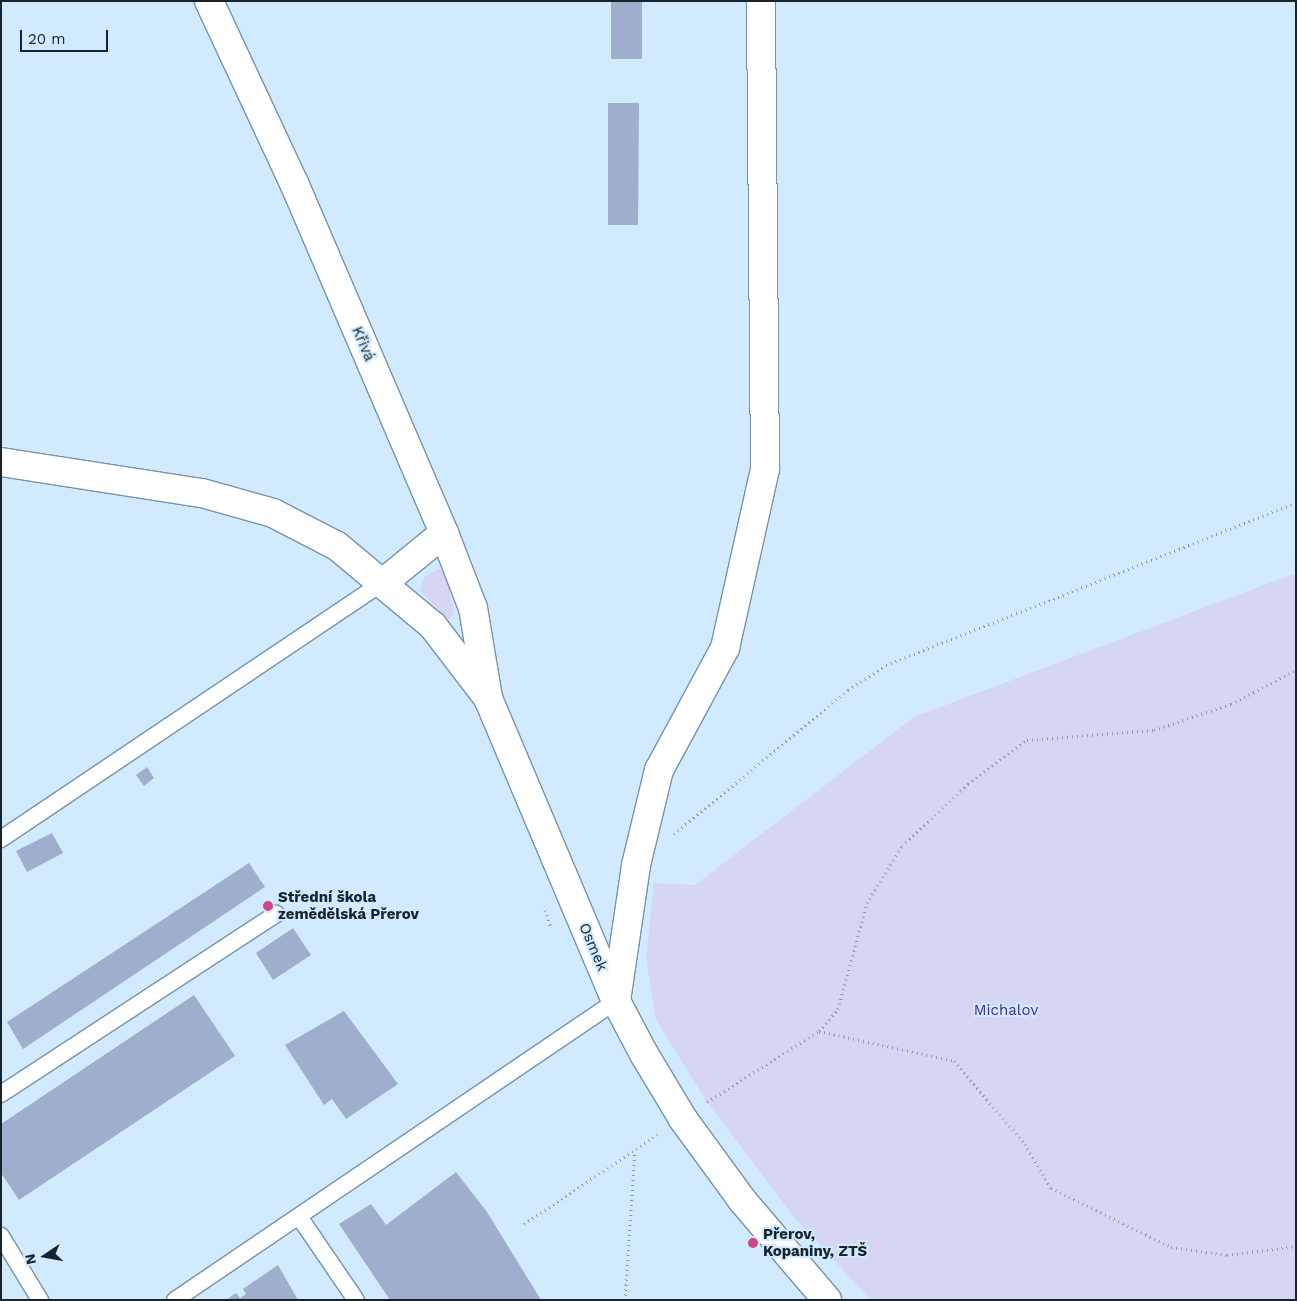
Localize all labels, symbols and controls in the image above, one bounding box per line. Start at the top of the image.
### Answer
scale bar [22,20,110,52]
text: 20 m [28,30,66,48]
street label: Křivá [348,324,378,364]
place label: Střední škola zemědělská Přerov [278,888,419,923]
marker: Střední škola zemědělská Přerov [262,900,274,912]
street label: Osmek [575,920,611,974]
park label: Michalov [974,1002,1038,1020]
place label: Přerov, Kopaniny, ZTŠ [763,1225,867,1260]
north arrow [20,1231,70,1281]
marker: Přerov, Kopaniny, ZTŠ [747,1237,759,1249]
text: N [21,1252,39,1266]

